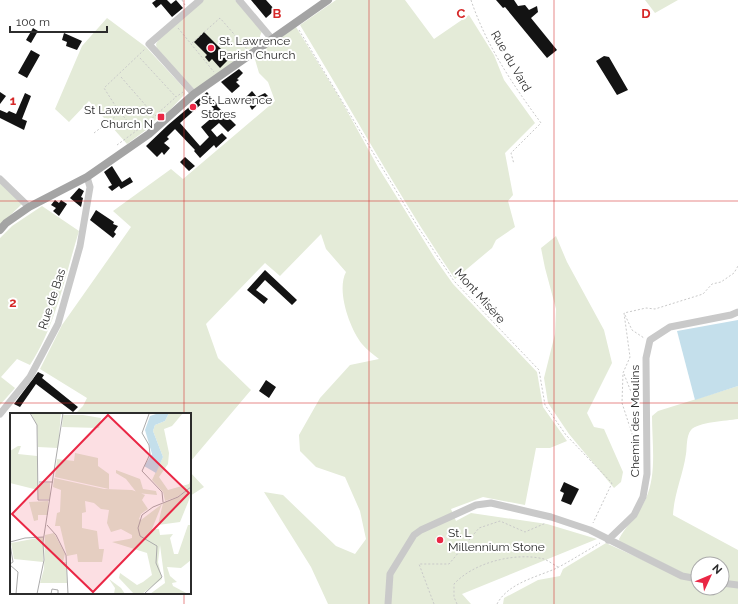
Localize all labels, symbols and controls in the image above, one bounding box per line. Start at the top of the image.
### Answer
text: B [273,6,282,21]
text: C [457,6,466,21]
text: D [641,6,651,21]
scale bar [10,8,107,34]
text: 100 m [16,15,50,29]
street label: Rue du Vard [488,28,534,94]
place label: St. Lawrence Parish Church [219,34,296,62]
marker: St. Lawrence Parish Church [206,43,216,53]
text: 1 [10,93,17,108]
place label: St. Lawrence Stores [201,93,272,121]
marker: St. Lawrence Stores [188,102,198,112]
place label: St Lawrence Church N [84,103,153,131]
marker: St Lawrence Church N [156,112,166,122]
street label: Mont Misère [452,266,508,326]
street label: Rue de Bas [36,267,68,331]
text: 2 [9,295,17,310]
street label: Chemin des Moulins [628,364,642,477]
inset map [10,413,191,594]
place label: St. L Millennium Stone [448,526,545,554]
marker: St. L Millennium Stone [435,535,445,545]
north arrow [690,556,730,596]
text: N [709,562,724,577]

